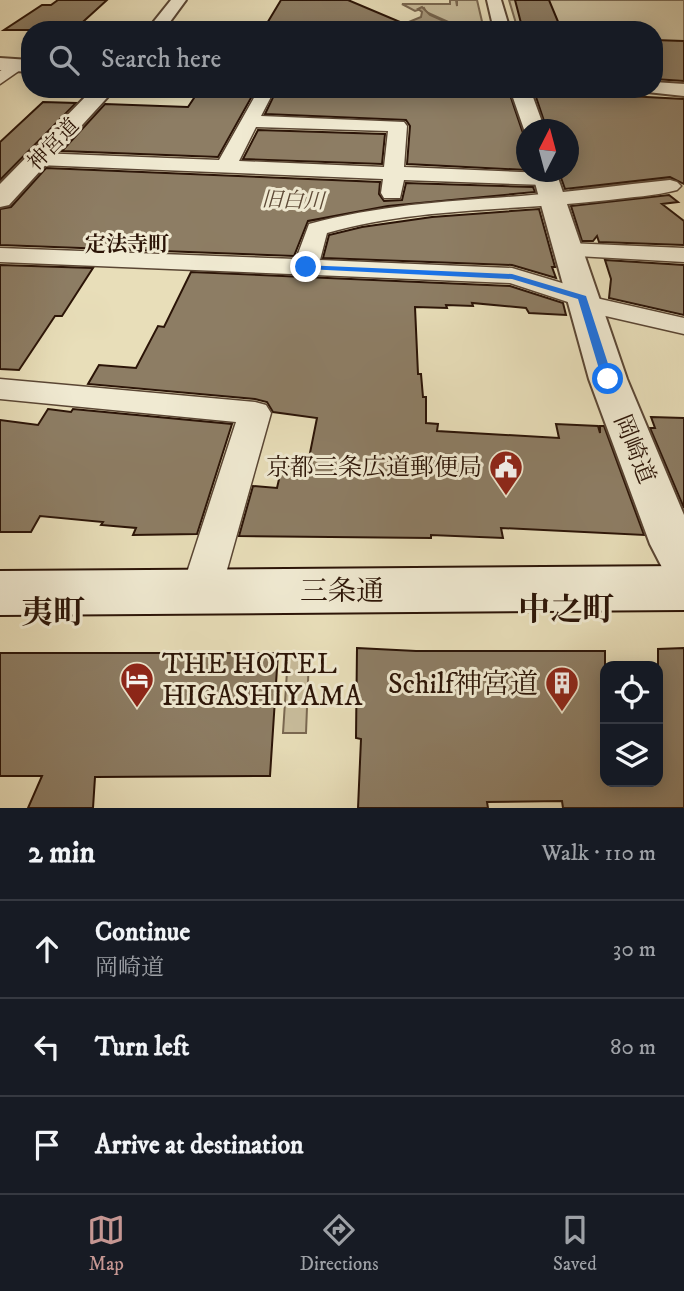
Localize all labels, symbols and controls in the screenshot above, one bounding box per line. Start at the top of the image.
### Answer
search box [21,21,663,98]
icon: search [45,41,83,79]
text: Search here [101,43,221,76]
street label: 神宮道 [22,113,85,176]
north arrow [516,119,579,182]
water label: 旧白川 [261,187,327,215]
district label: 定法寺町 [85,232,169,258]
route end [290,251,321,282]
route start [592,363,623,394]
street label: 岡崎道 [607,410,661,488]
public building icon: 京都三条広道郵便局 [487,448,525,497]
place label: 京都三条広道郵便局 [266,453,482,483]
street label: 三条通 [300,574,384,609]
district label: 中之町 [518,591,614,631]
district label: 夷町 [21,594,85,634]
place label: THE HOTEL HIGASHIYAMA [162,647,364,714]
hotel icon: THE HOTEL HIGASHIYAMA [118,660,156,709]
map controls [600,661,663,787]
button: locate [600,661,663,724]
building icon: Schilf神宮道 [543,664,581,713]
place label: Schilf神宮道 [388,667,538,702]
button: layers [600,724,663,787]
text: 2 min [28,835,95,872]
text: Walk · 110 m [541,839,656,868]
text: Continue [95,916,190,949]
icon: ahead [28,930,66,968]
text: 30 m [613,935,656,964]
text: 岡崎道 [95,954,164,983]
icon: left [28,1028,66,1066]
text: Turn left [95,1031,189,1064]
text: 80 m [610,1033,656,1062]
icon: arrive [28,1126,66,1164]
text: Arrive at destination [95,1129,304,1162]
tab: Map [87,1211,125,1276]
tab: Directions [300,1211,379,1276]
tab: Saved [553,1211,597,1276]

